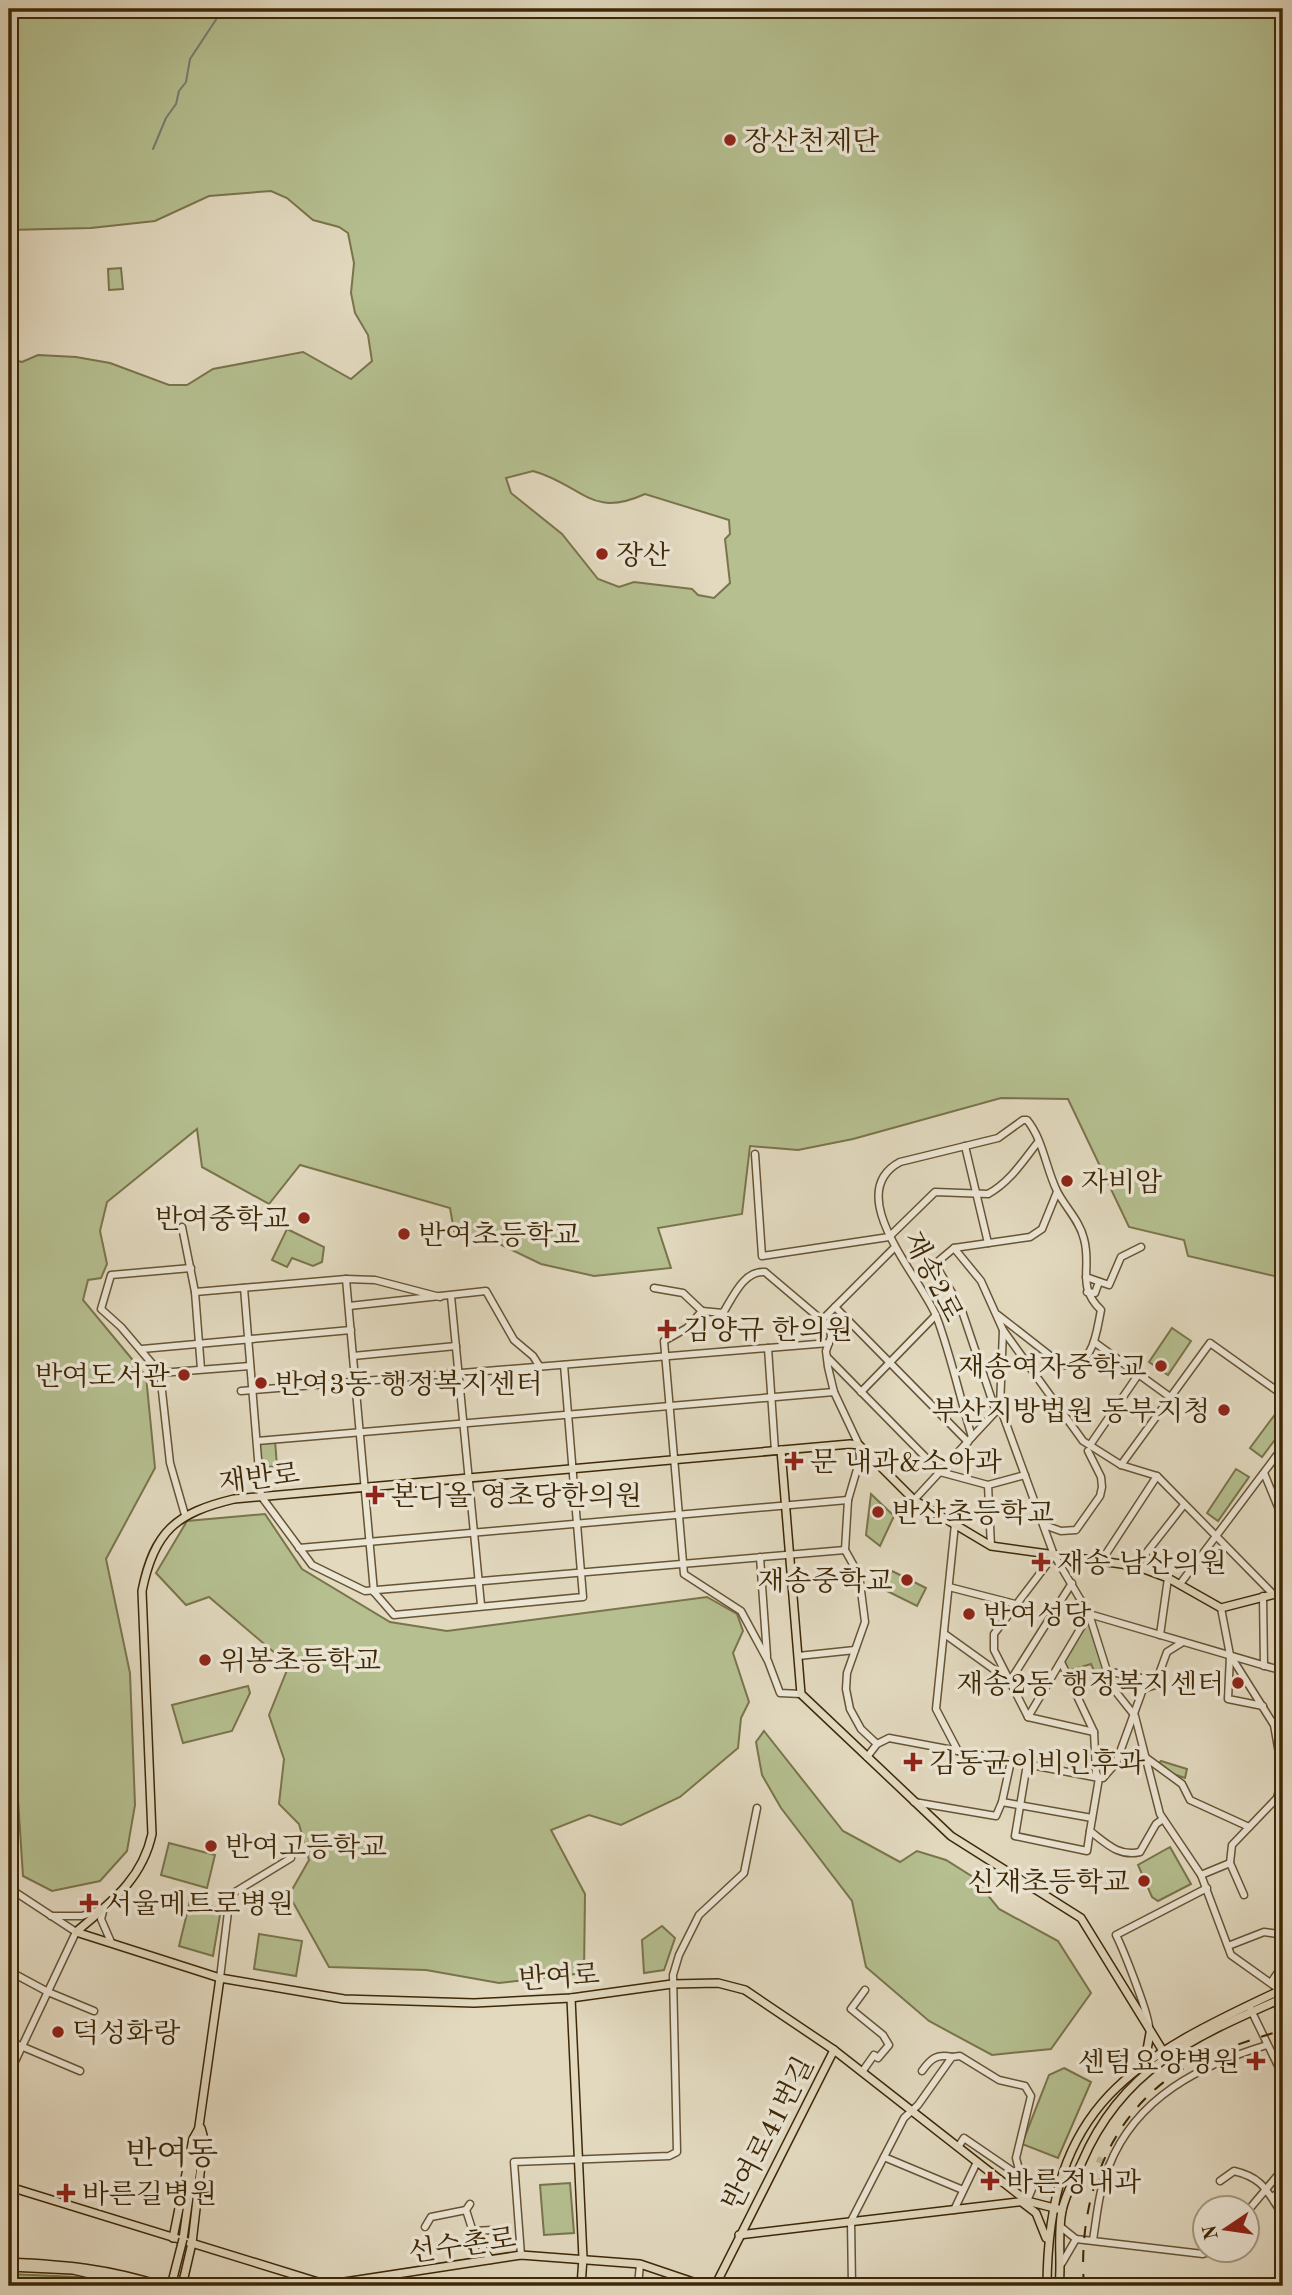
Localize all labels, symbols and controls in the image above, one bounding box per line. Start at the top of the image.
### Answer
place label: 장산천제단 [744,127,879,157]
marker: 장산천제단 [722,132,738,148]
place label: 장산 [616,541,670,571]
marker: 장산 [594,546,610,562]
place label: 자비암 [1081,1167,1162,1198]
marker: 자비암 [1059,1173,1075,1189]
place label: 반여중학교 [155,1205,290,1235]
marker: 반여중학교 [296,1210,312,1226]
place label: 반여초등학교 [418,1221,580,1251]
marker: 반여초등학교 [396,1226,412,1242]
street label: 재송2로 [897,1226,969,1327]
place label: 김양규 한의원 [683,1316,853,1346]
marker: 김양규 한의원 [657,1319,677,1339]
place label: 재송여자중학교 [958,1352,1147,1383]
marker: 재송여자중학교 [1153,1358,1169,1374]
place label: 반여도서관 [35,1362,170,1392]
marker: 반여도서관 [176,1367,192,1383]
place label: 반여3동 행정복지센터 [275,1369,543,1400]
marker: 반여3동 행정복지센터 [253,1375,269,1391]
place label: 부산지방법원 동부지청 [932,1397,1210,1427]
marker: 부산지방법원 동부지청 [1216,1402,1232,1418]
place label: 문 내과&소아과 [810,1448,1002,1478]
marker: 문 내과&소아과 [784,1451,804,1471]
street label: 재반로 [217,1459,301,1499]
place label: 본디올 영초당한의원 [391,1481,642,1512]
marker: 본디올 영초당한의원 [365,1485,385,1505]
place label: 반산초등학교 [892,1499,1054,1529]
marker: 반산초등학교 [870,1504,886,1520]
place label: 재송 남산의원 [1057,1548,1227,1579]
marker: 재송 남산의원 [1031,1552,1051,1572]
place label: 재송중학교 [758,1566,893,1597]
marker: 재송중학교 [899,1572,915,1588]
place label: 반여성당 [983,1601,1091,1631]
marker: 반여성당 [961,1606,977,1622]
place label: 위봉초등학교 [219,1646,381,1677]
marker: 위봉초등학교 [197,1652,213,1668]
place label: 재송2동 행정복지센터 [956,1669,1224,1700]
marker: 재송2동 행정복지센터 [1230,1675,1246,1691]
place label: 김동균이비인후과 [929,1748,1145,1779]
marker: 김동균이비인후과 [903,1752,923,1772]
place label: 반여고등학교 [225,1833,387,1863]
marker: 반여고등학교 [203,1838,219,1854]
place label: 신재초등학교 [968,1868,1130,1898]
marker: 신재초등학교 [1136,1873,1152,1889]
place label: 서울메트로병원 [105,1890,294,1920]
marker: 서울메트로병원 [79,1893,99,1913]
street label: 반여로 [518,1960,601,1996]
place label: 덕성화랑 [72,2019,180,2049]
marker: 덕성화랑 [50,2024,66,2040]
place label: 센텀요양병원 [1078,2048,1240,2078]
marker: 센텀요양병원 [1246,2051,1266,2071]
street label: 반여로41번길 [717,2052,820,2215]
district label: 반여동 [126,2136,218,2172]
place label: 바른정내과 [1006,2168,1141,2198]
marker: 바른정내과 [980,2171,1000,2191]
place label: 바른길병원 [82,2180,217,2210]
marker: 바른길병원 [56,2183,76,2203]
north arrow [1190,2194,1260,2264]
street label: 선수촌로 [406,2223,518,2268]
text: N [1201,2223,1223,2241]

